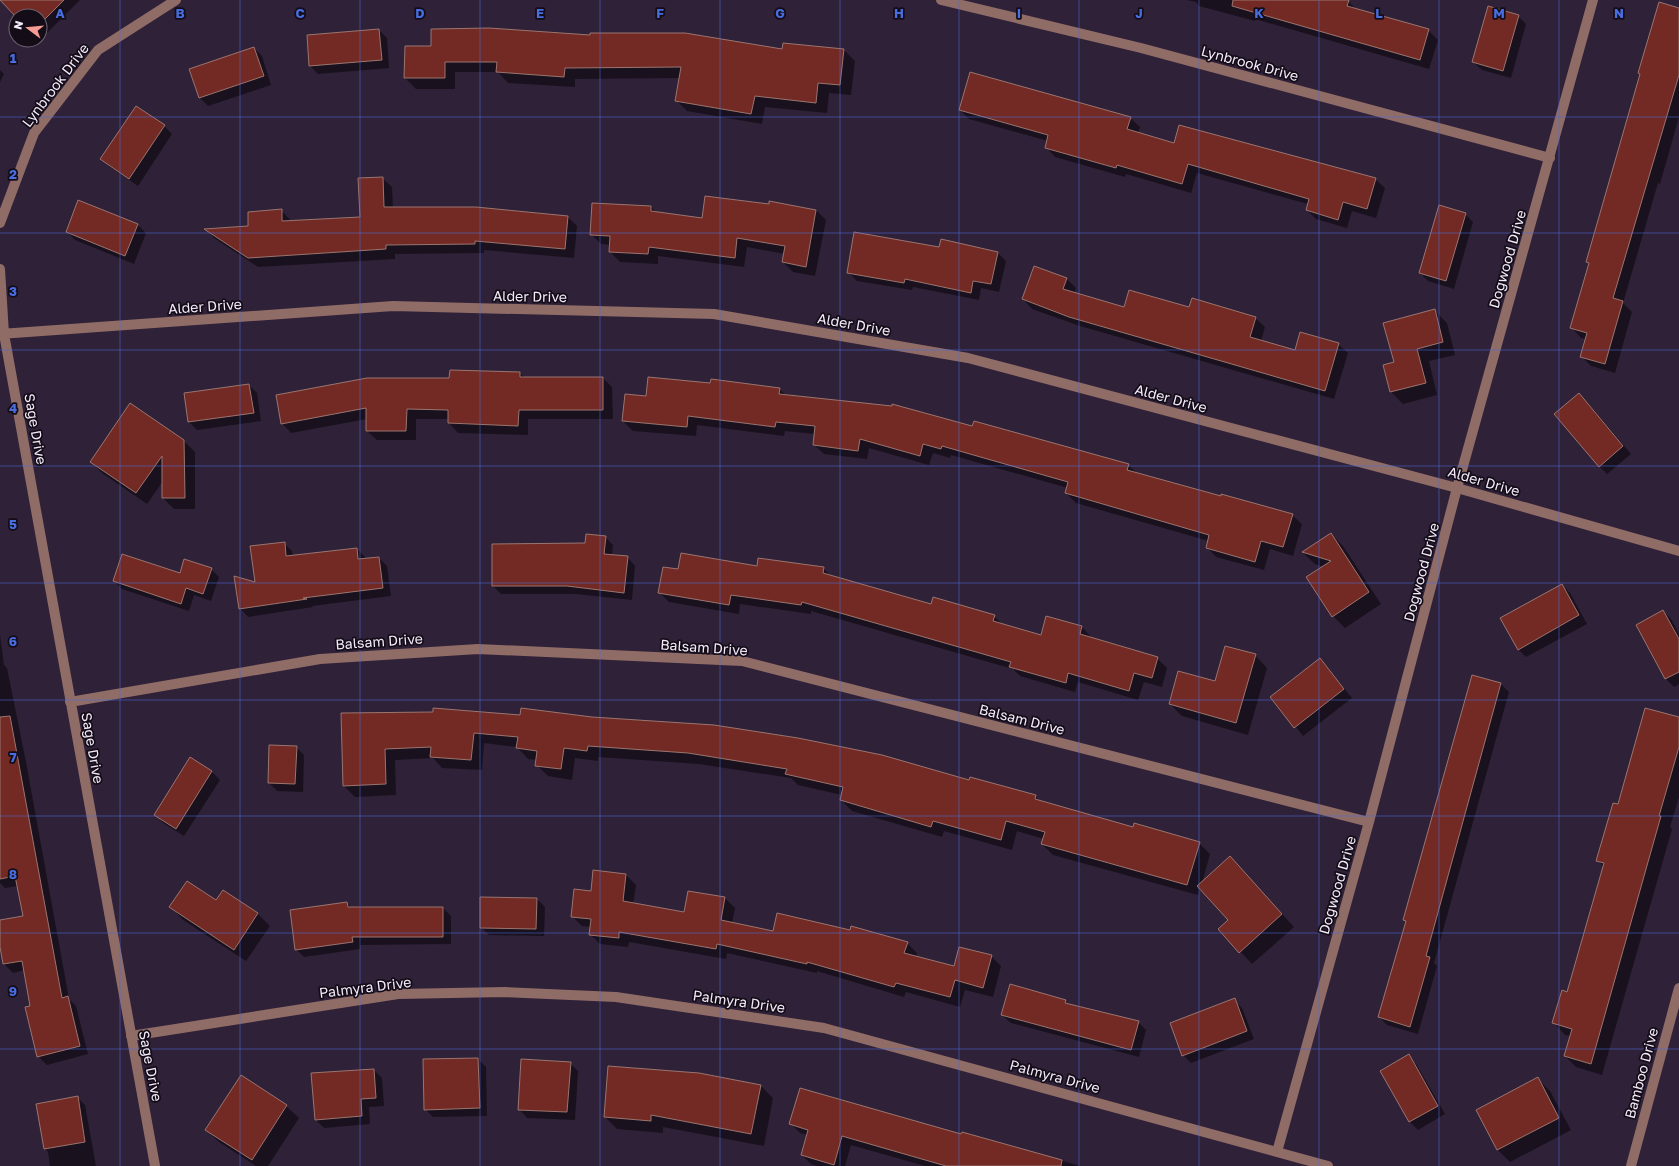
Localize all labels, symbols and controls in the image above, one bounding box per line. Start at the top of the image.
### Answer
text: A [55,5,65,21]
text: B [175,5,185,21]
text: C [295,5,305,21]
text: D [415,5,425,21]
text: E [536,5,544,21]
text: F [656,5,664,21]
text: G [775,5,785,21]
text: H [894,5,904,21]
text: I [1017,5,1021,21]
text: J [1135,5,1143,21]
text: K [1254,5,1264,21]
text: L [1375,5,1383,21]
text: M [1493,5,1505,21]
text: N [1614,5,1624,21]
north arrow [8,8,48,48]
text: N [11,19,25,31]
street label: Lynbrook Drive [18,40,92,130]
street label: Lynbrook Drive [1199,42,1301,84]
text: 1 [10,50,17,66]
text: 2 [9,166,17,182]
street label: Dogwood Drive [1485,208,1529,310]
text: 3 [9,283,17,299]
street label: Alder Drive [493,287,567,305]
street label: Alder Drive [168,295,242,317]
street label: Alder Drive [816,309,892,339]
street label: Alder Drive [1133,380,1209,416]
street label: Sage Drive [21,392,51,466]
text: 4 [9,400,17,416]
street label: Alder Drive [1446,463,1522,499]
text: 5 [9,516,17,532]
street label: Dogwood Drive [1400,521,1442,623]
street label: Balsam Drive [335,629,423,653]
text: 6 [9,633,17,649]
street label: Balsam Drive [660,635,748,659]
street label: Balsam Drive [977,700,1067,738]
street label: Sage Drive [78,711,108,785]
text: 7 [9,749,17,765]
street label: Dogwood Drive [1315,834,1359,936]
text: 8 [9,866,17,882]
street label: Palmyra Drive [318,973,412,1001]
text: 9 [9,983,17,999]
street label: Palmyra Drive [692,986,786,1016]
street label: Bamboo Drive [1621,1026,1661,1120]
street label: Sage Drive [136,1029,166,1103]
street label: Palmyra Drive [1008,1056,1102,1096]

